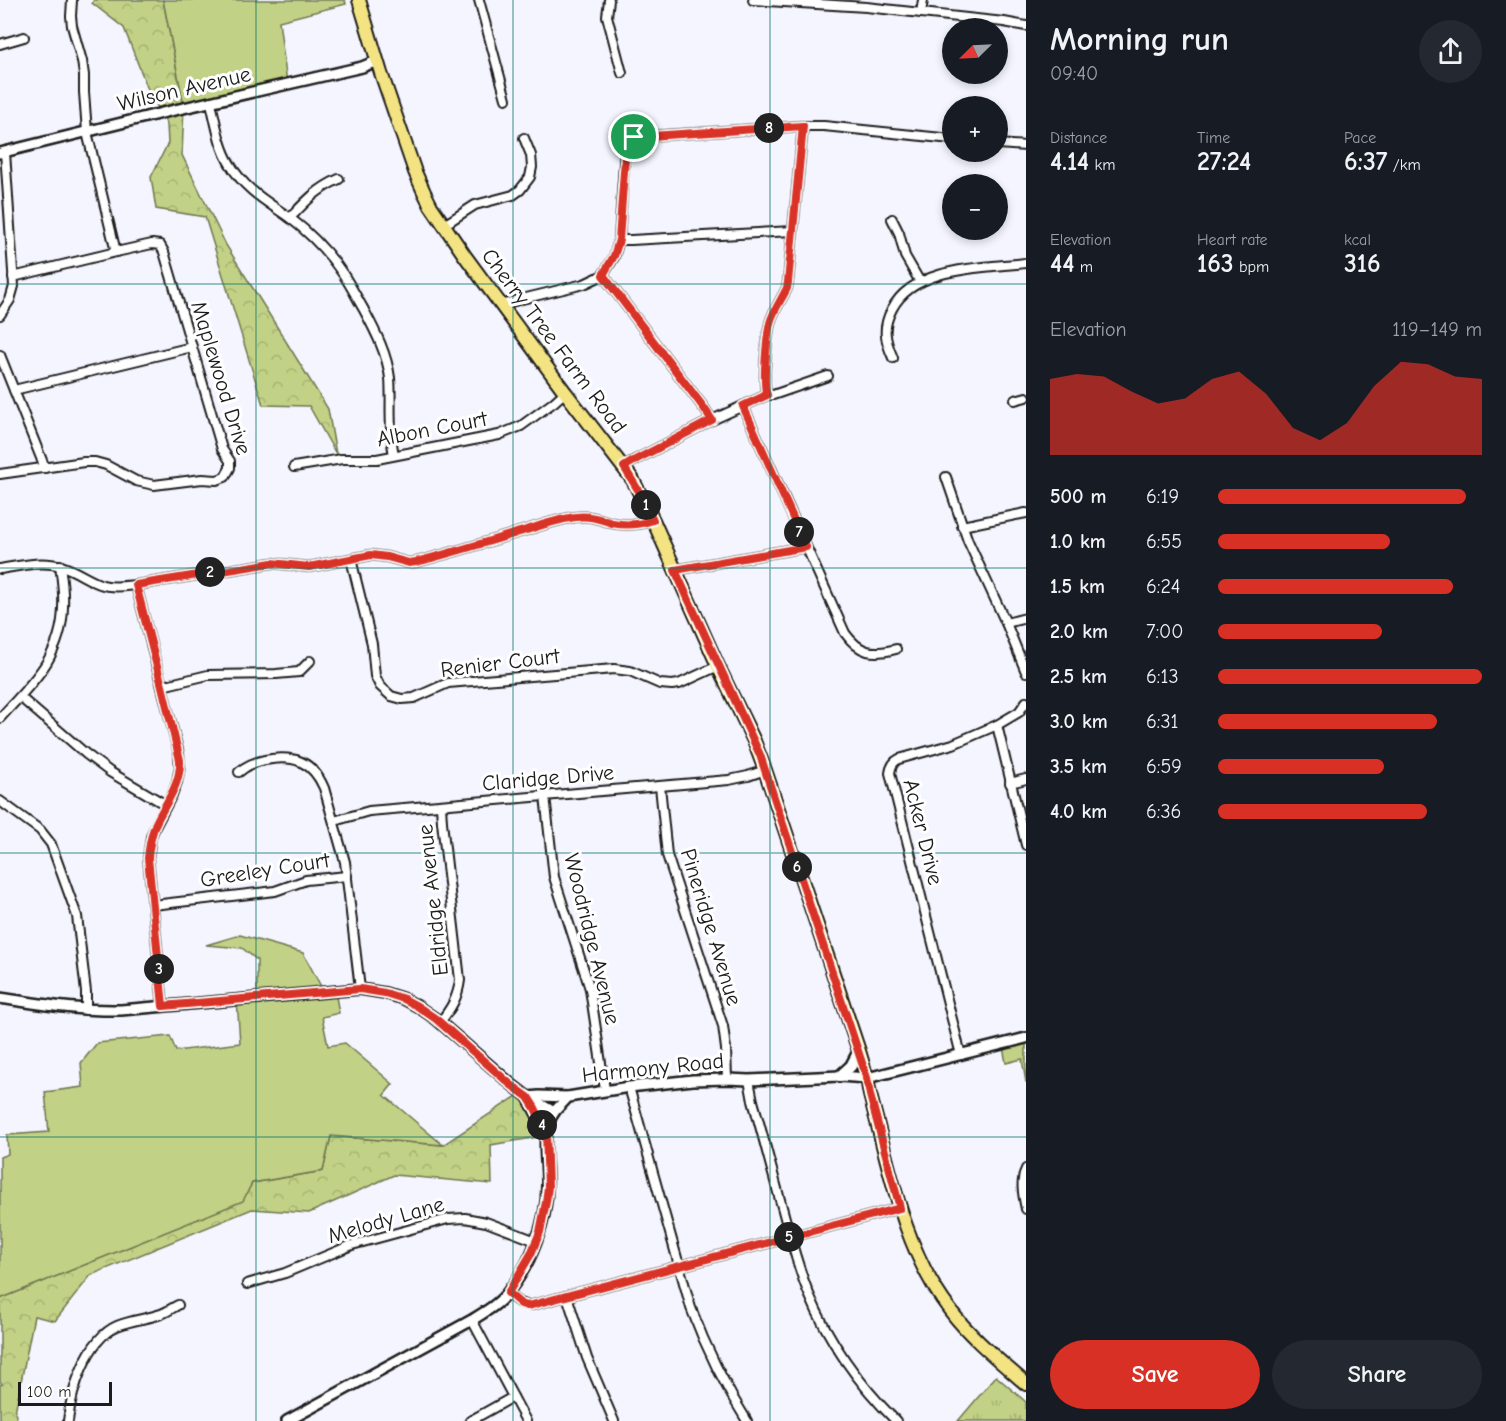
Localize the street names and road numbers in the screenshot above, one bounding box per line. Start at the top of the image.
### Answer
street label: Wilson Avenue [115,61,253,117]
street label: Cherry Tree Farm Road [476,243,632,439]
street label: Maplewood Drive [185,298,257,458]
street label: Albon Court [375,405,490,452]
street label: Renier Court [439,643,562,683]
street label: Claridge Drive [481,759,615,797]
street label: Acker Drive [897,776,949,888]
street label: Eldridge Avenue [412,823,454,977]
street label: Pineridge Avenue [675,845,747,1009]
street label: Greeley Court [198,847,332,893]
street label: Woodridge Avenue [558,851,626,1027]
street label: Harmony Road [581,1048,725,1088]
street label: Melody Lane [325,1191,447,1249]

